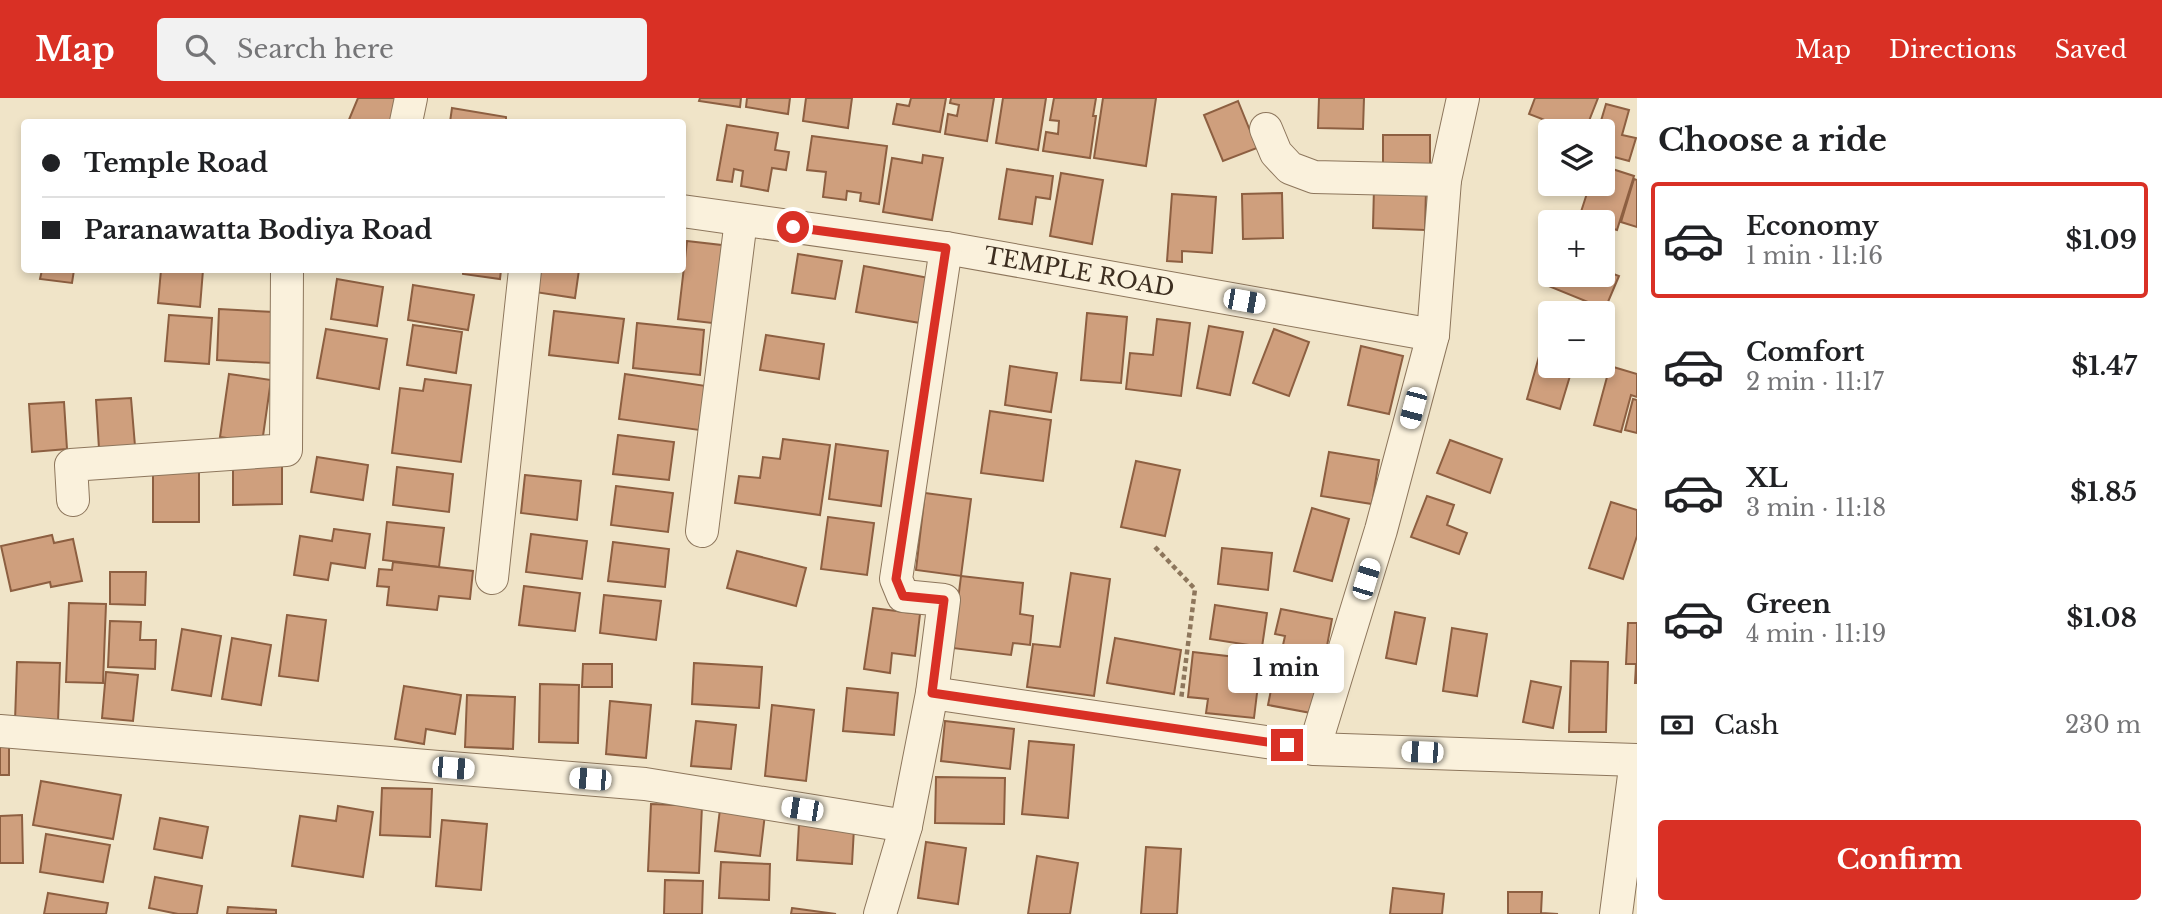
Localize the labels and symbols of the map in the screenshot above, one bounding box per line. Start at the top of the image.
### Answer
route start [777,211,809,243]
street label: TEMPLE ROAD [982,241,1177,303]
car [1222,287,1267,315]
car [1398,385,1429,431]
car [1350,556,1383,602]
callout: 1 min [1229,644,1345,692]
route end [1271,729,1303,761]
car [1401,741,1444,763]
car [432,756,475,780]
car [569,767,612,791]
car [780,795,825,823]

